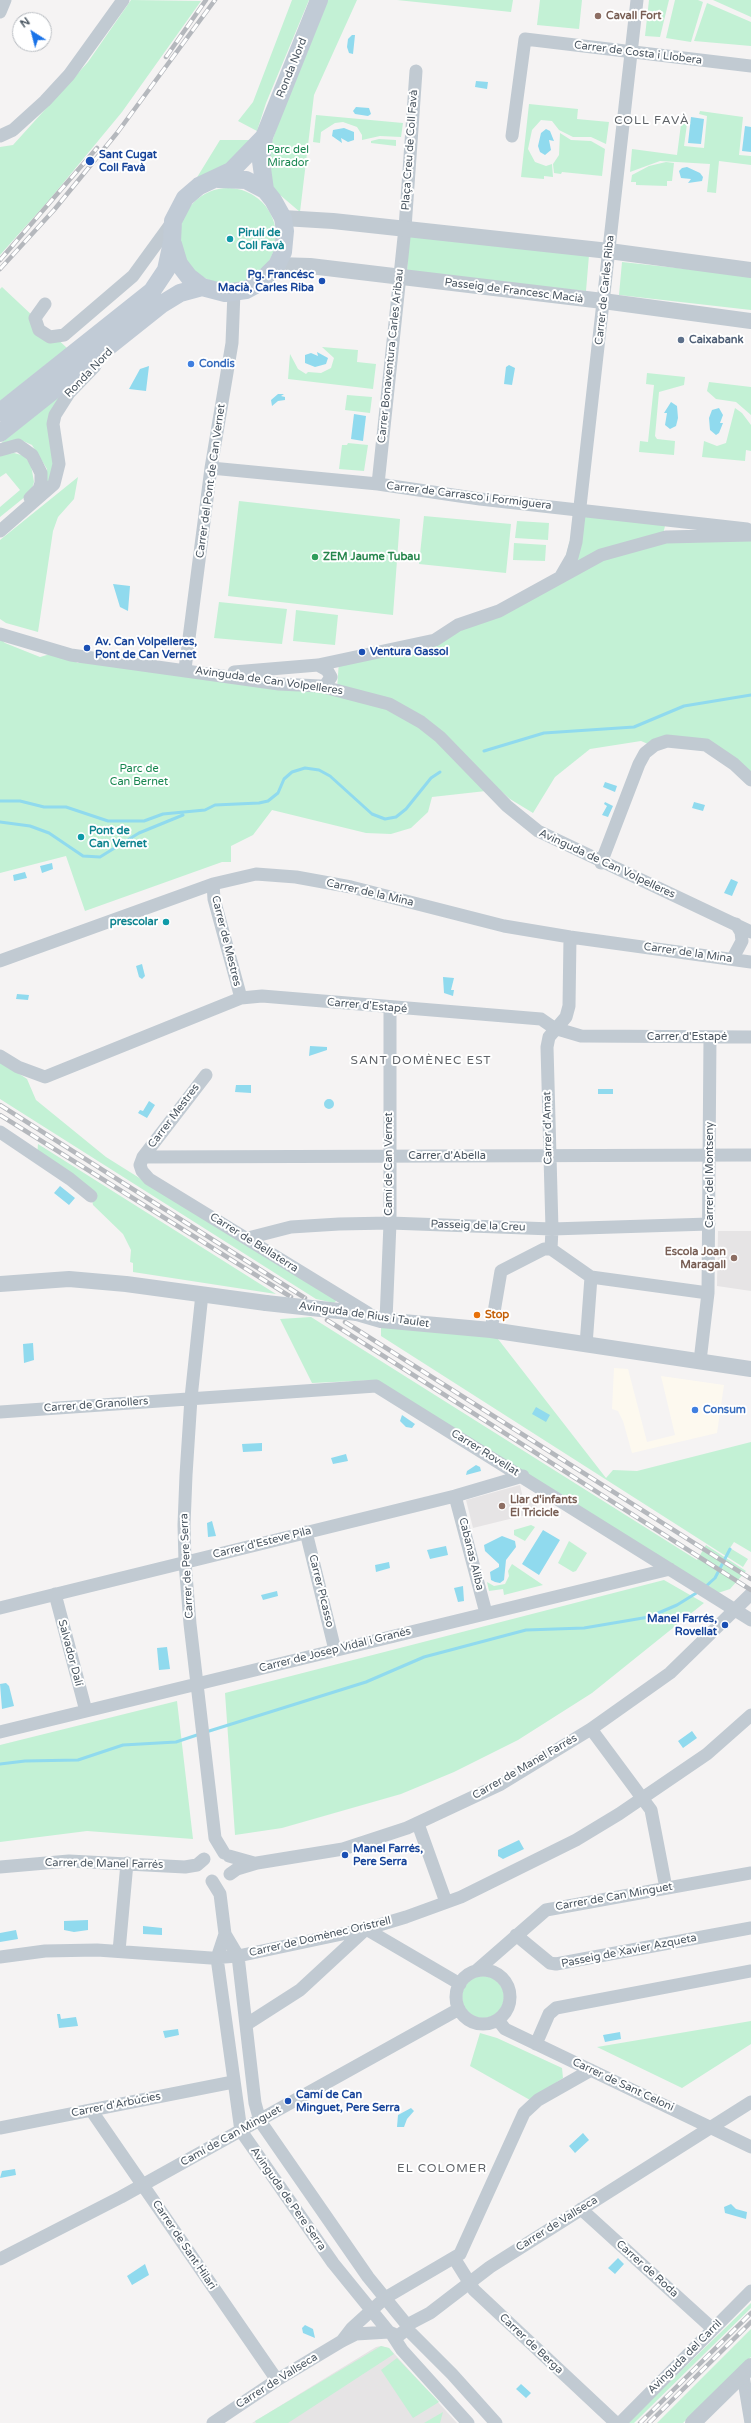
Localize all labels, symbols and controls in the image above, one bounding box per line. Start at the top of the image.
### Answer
place label: Cavall Fort [606,9,661,23]
marker: Cavall Fort [593,11,603,21]
north arrow [12,12,52,52]
text: N [18,15,33,31]
street label: Ronda Nord [274,36,310,100]
street label: Carrer de Costa i Llobera [573,39,703,67]
street label: Plaça Creu de Coll Favà [399,89,421,211]
district label: COLL FAVÀ [614,114,690,128]
park label: Parc del Mirador [267,143,309,169]
place label: Sant Cugat Coll Favà [99,148,157,174]
marker: Sant Cugat Coll Favà [84,155,96,167]
place label: Pirulí de Coll Favà [238,226,284,252]
marker: Pirulí de Coll Favà [225,234,235,244]
street label: Carrer de Carles Riba [593,234,617,346]
place label: Pg. Francésc Macià, Carles Riba [218,268,314,294]
street label: Carrer Bonaventura Carles Aribau [375,268,407,444]
marker: Pg. Francésc Macià, Carles Riba [317,276,327,286]
street label: Passeig de Francesc Macià [444,276,584,306]
place label: Caixabank [689,333,744,347]
marker: Caixabank [676,335,686,345]
street label: Ronda Nord [62,346,116,400]
place label: Condis [199,357,235,371]
marker: Condis [186,359,196,369]
street label: Carrer del Pont de Can Vernet [194,403,228,559]
street label: Carrer de Carrasco i Formiguera [386,479,552,513]
place label: ZEM Jaume Tubau [323,550,420,564]
marker: ZEM Jaume Tubau [310,552,320,562]
place label: Av. Can Volpelleres, Pont de Can Vernet [95,635,197,661]
marker: Av. Can Volpelleres, Pont de Can Vernet [82,643,92,653]
place label: Ventura Gassol [370,645,448,659]
marker: Ventura Gassol [357,647,367,657]
street label: Avinguda de Can Volpelleres [194,664,344,698]
park label: Parc de Can Bernet [110,762,168,788]
place label: Pont de Can Vernet [89,824,147,850]
street label: Avinguda de Can Volpelleres [537,827,677,901]
marker: Pont de Can Vernet [76,832,86,842]
street label: Carrer de la Mina [325,877,415,909]
street label: Carrer de Mestres [208,894,244,988]
place label: prescolar [110,915,158,929]
marker: prescolar [161,917,171,927]
street label: Carrer de la Mina [643,940,733,966]
street label: Carrer d'Estapé [326,996,408,1016]
street label: Carrer d'Estapé [647,1030,727,1044]
district label: SANT DOMÈNEC EST [351,1054,491,1068]
street label: Carrer Mestres [146,1081,202,1151]
street label: Carrer d'Amat [541,1091,555,1165]
street label: Camí de Can Vernet [382,1112,396,1216]
street label: Carrer del Montseny [703,1122,717,1228]
street label: Carrer d'Abella [408,1149,486,1163]
street label: Carrer de Bellaterra [207,1210,301,1276]
street label: Passeig de la Creu [430,1218,526,1234]
place label: Escola Joan Maragall [665,1245,726,1271]
marker: Escola Joan Maragall [729,1253,739,1263]
street label: Avinguda de Rius i Taulet [298,1299,430,1331]
place label: Stop [485,1308,509,1322]
marker: Stop [472,1310,482,1320]
street label: Carrer de Granollers [43,1395,149,1415]
place label: Consum [703,1403,746,1417]
marker: Consum [690,1405,700,1415]
street label: Carrer Rovellat [449,1427,521,1479]
place label: Llar d'infants El Tricicle [510,1493,577,1519]
marker: Llar d'infants El Tricicle [497,1501,507,1511]
street label: Carrer de Pere Serra [178,1513,196,1619]
street label: Cabanas Aliba [456,1516,486,1592]
street label: Carrer d'Esteve Pila [211,1524,313,1562]
street label: Carrer Picasso [306,1553,336,1629]
place label: Manel Farrés, Rovellat [647,1612,717,1638]
street label: Salvador Dalí [55,1618,85,1688]
marker: Manel Farrés, Rovellat [720,1620,730,1630]
street label: Carrer de Josep Vidal i Granés [258,1625,412,1675]
street label: Carrer de Manel Farrés [470,1732,580,1802]
place label: Manel Farrés, Pere Serra [353,1842,423,1868]
marker: Manel Farrés, Pere Serra [340,1850,350,1860]
street label: Carrer de Manel Farrés [45,1856,163,1872]
street label: Carrer de Can Minguet [554,1880,674,1914]
street label: Carrer de Domènec Oristrell [248,1914,392,1960]
street label: Passeig de Xavier Azqueta [560,1931,698,1971]
street label: Carrer de Sant Celoni [570,2056,676,2114]
place label: Camí de Can Minguet, Pere Serra [296,2088,400,2114]
street label: Carrer d'Arbúcies [70,2090,162,2120]
marker: Camí de Can Minguet, Pere Serra [283,2096,293,2106]
street label: Camí de Can Minguet [178,2103,284,2169]
street label: Avinguda de Pere Serra [247,2145,329,2253]
district label: EL COLOMER [397,2162,487,2176]
street label: Carrer de Vallseca [514,2194,600,2254]
street label: Carrer de Sant Hilari [149,2198,219,2292]
street label: Carrer de Roda [613,2238,681,2300]
street label: Carrer de Berga [496,2311,566,2377]
street label: Avinguda del Carril [645,2317,725,2397]
street label: Carrer de Vallseca [234,2351,320,2411]

